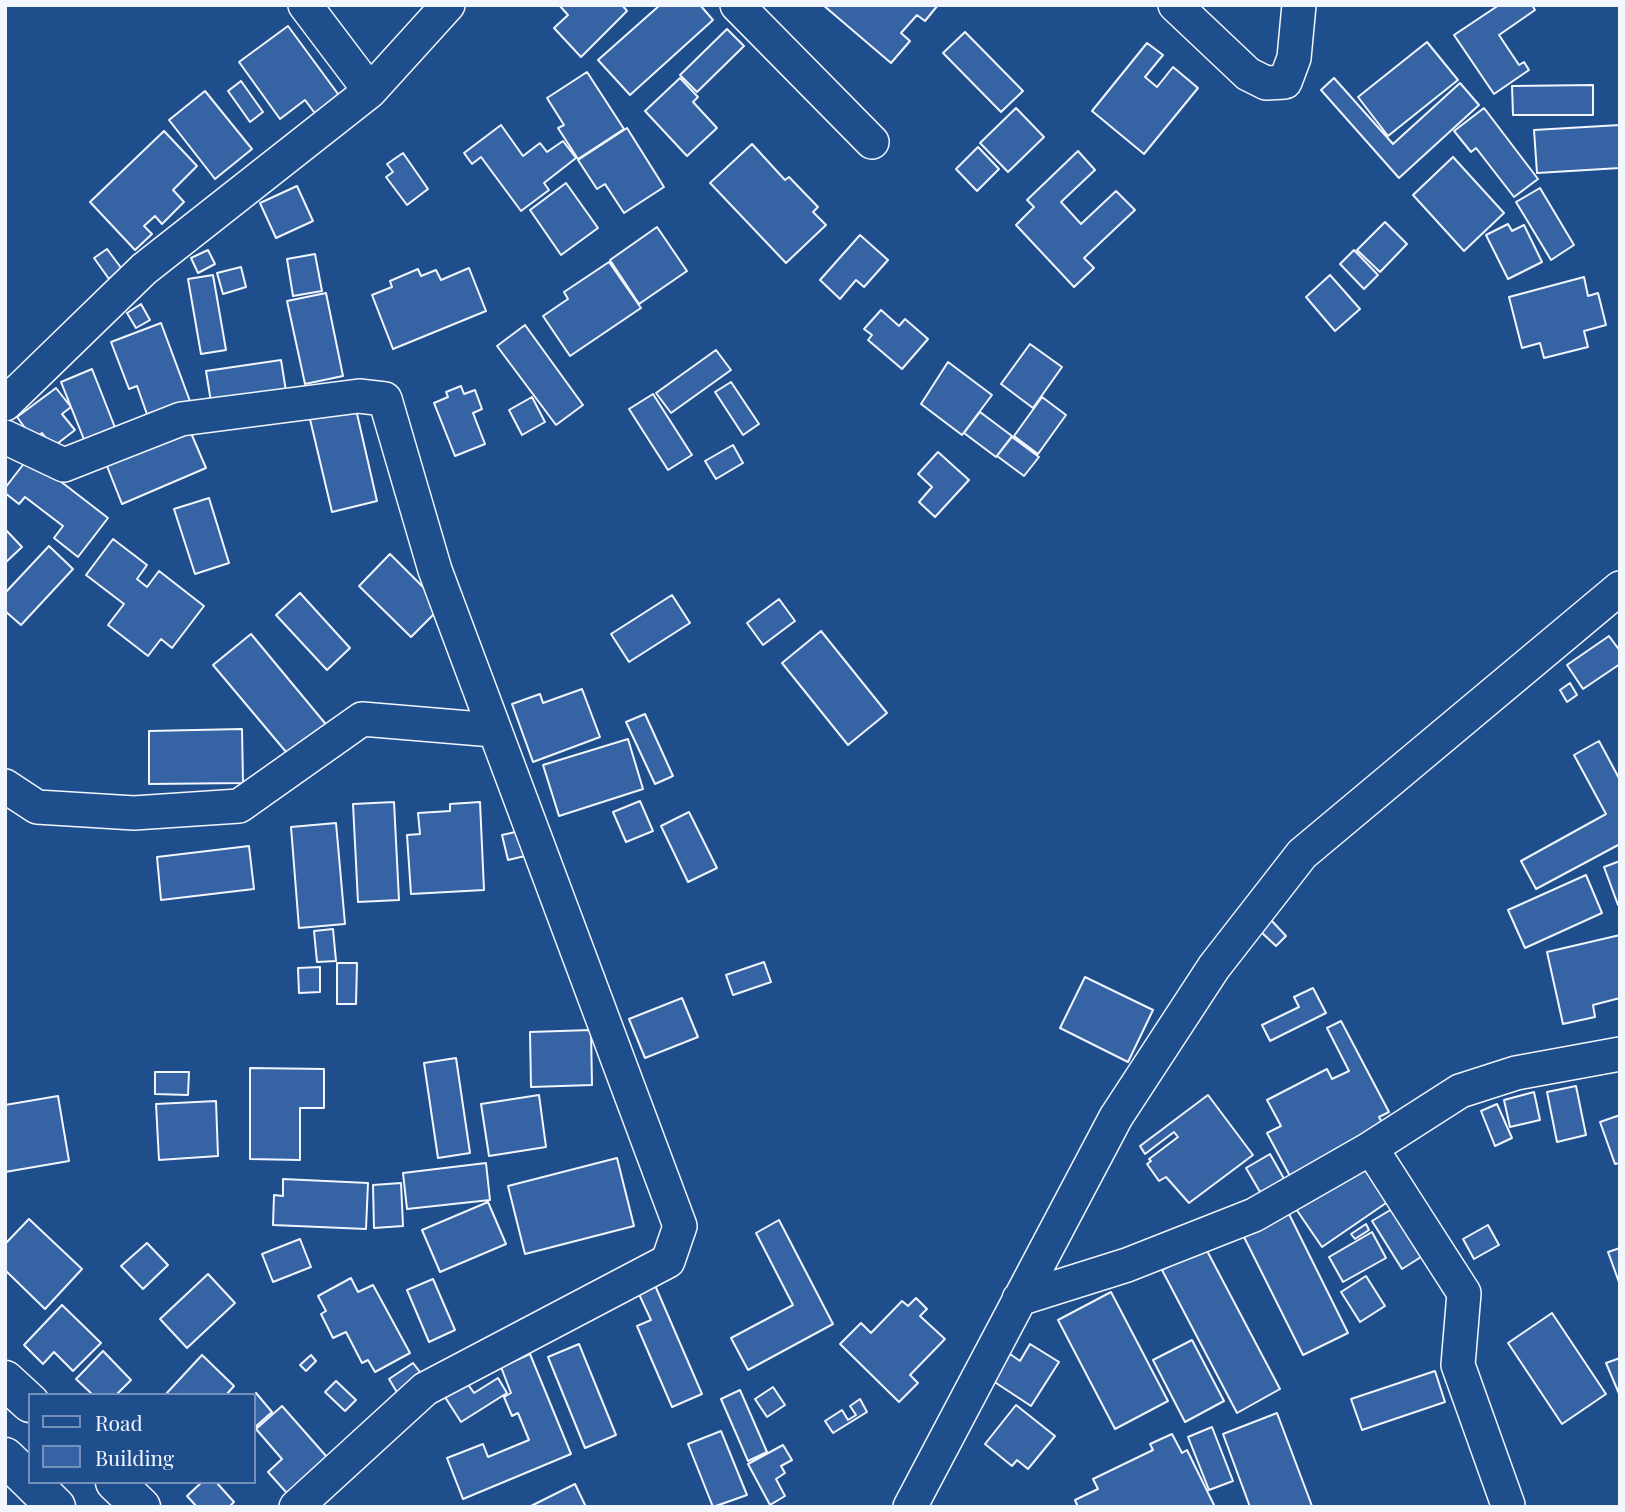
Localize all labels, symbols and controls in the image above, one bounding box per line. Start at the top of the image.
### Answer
legend [28,1393,256,1484]
text: Road [95,1408,143,1436]
text: Building [95,1443,174,1471]

